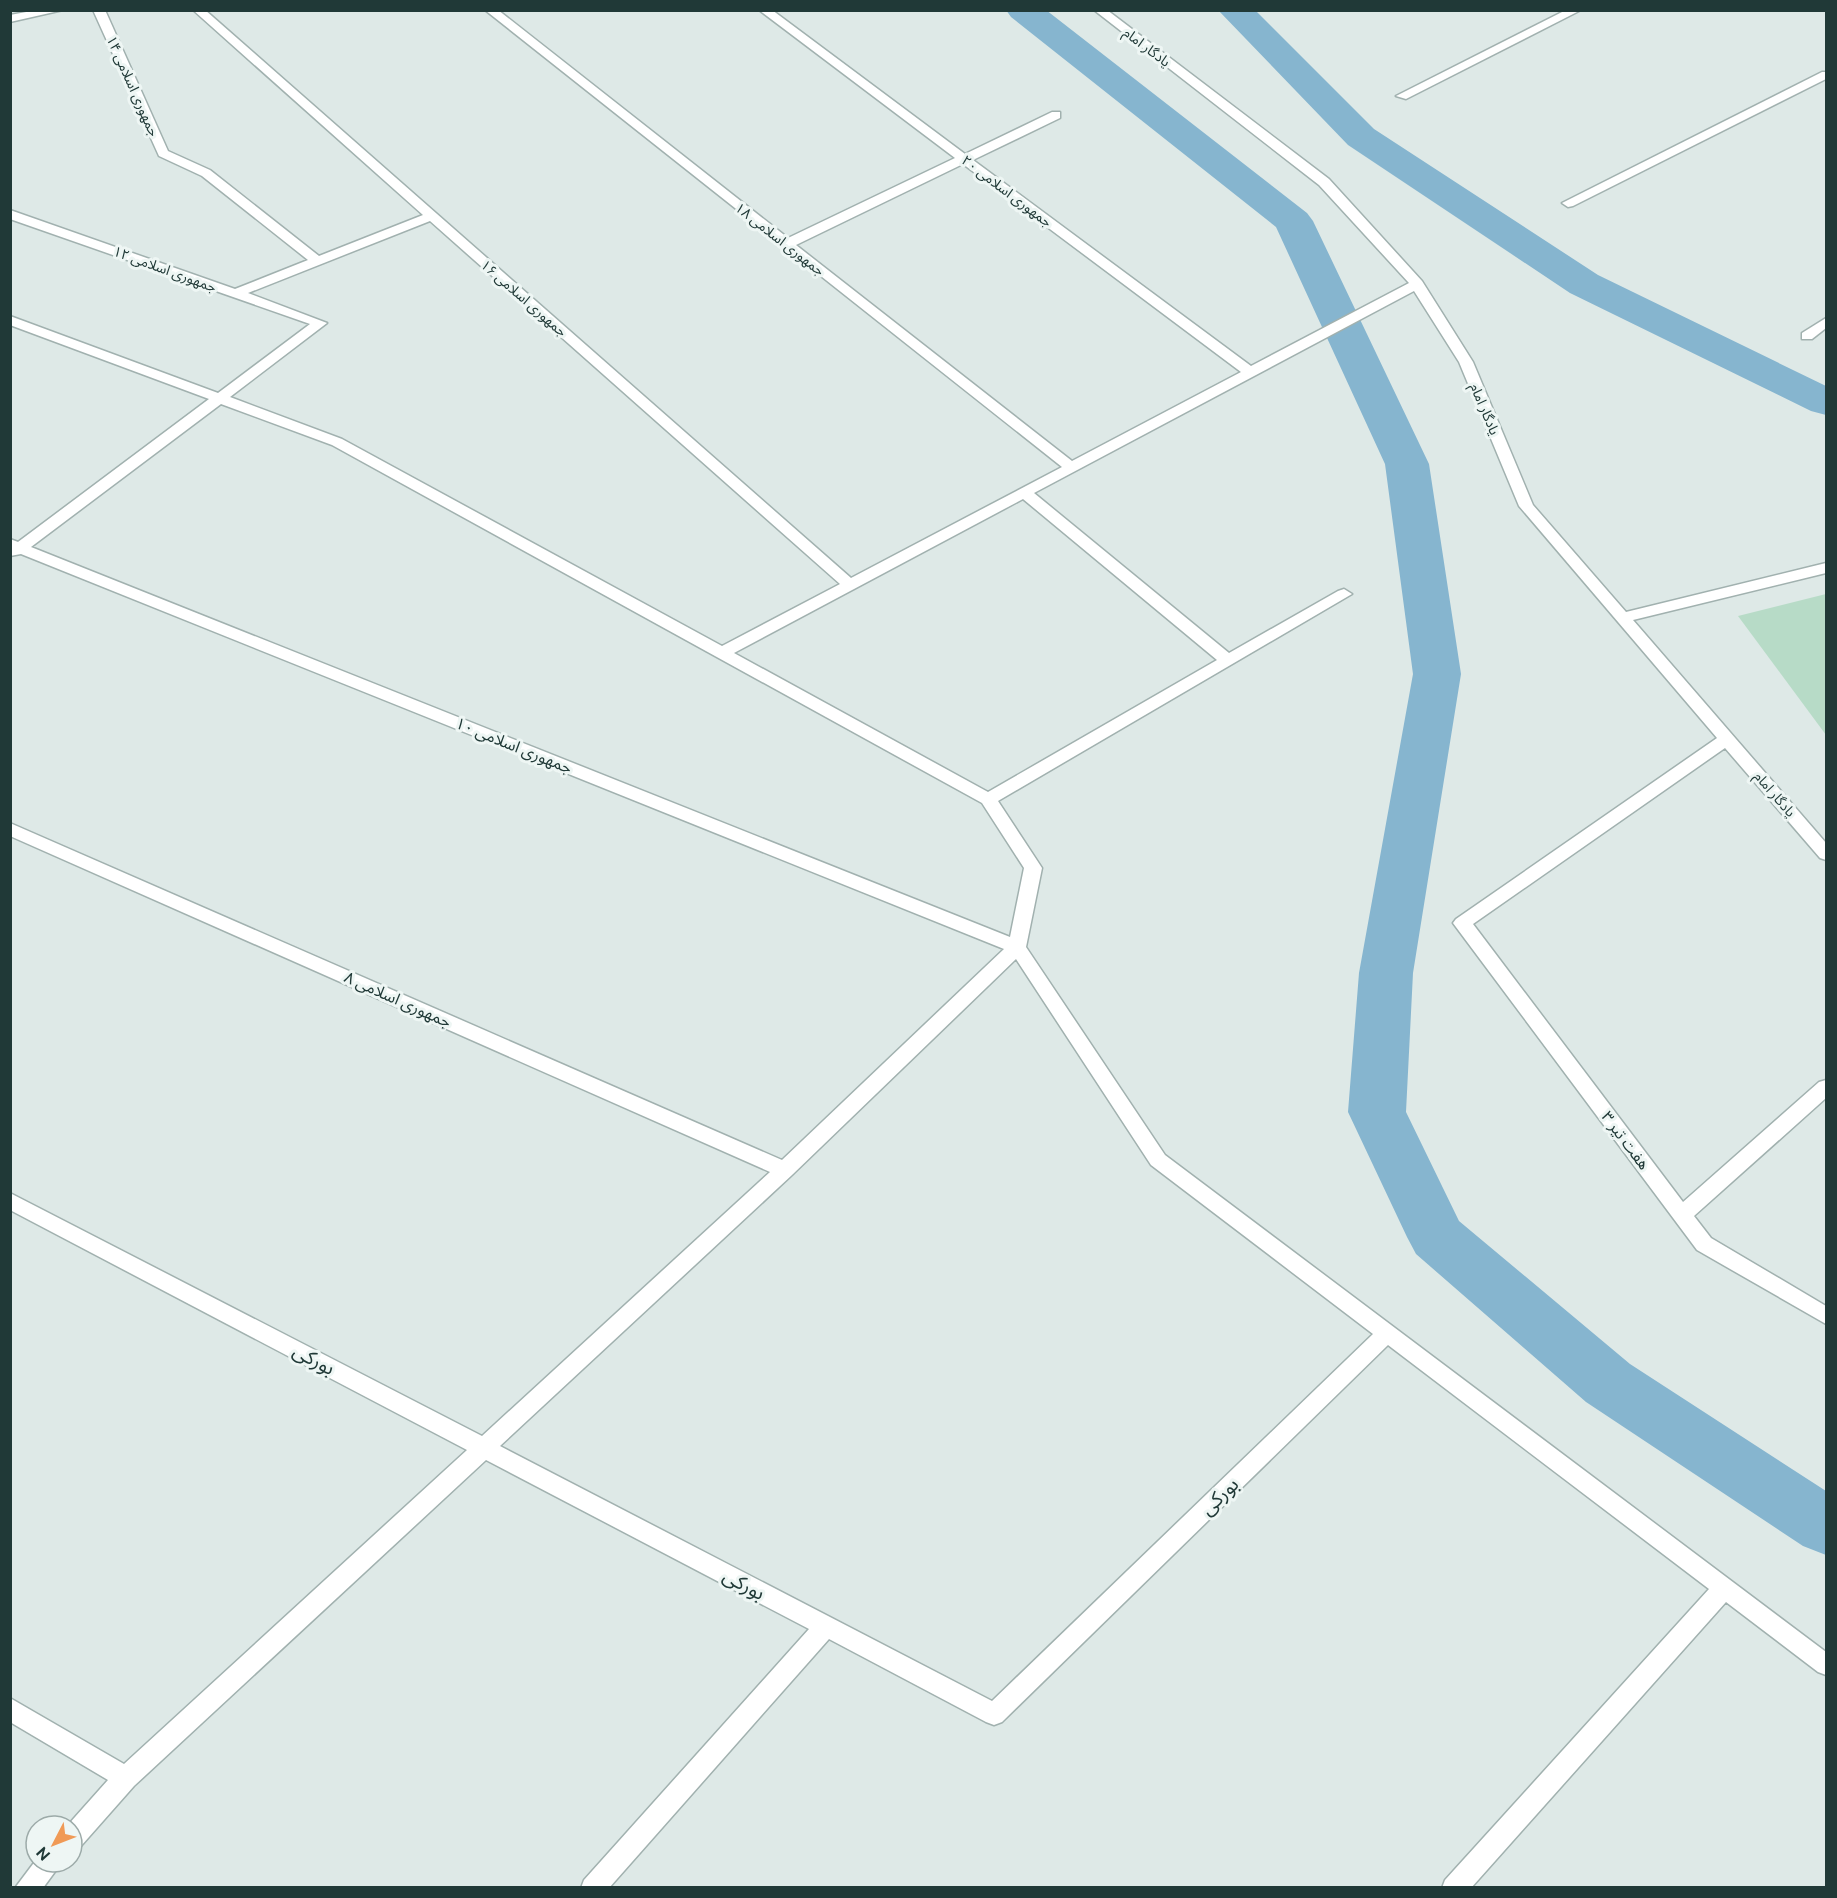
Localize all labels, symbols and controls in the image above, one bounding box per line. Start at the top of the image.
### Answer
street label: یادگار امام [1119,24,1174,72]
street label: جمهوری اسلامی ۱۴ [103,33,162,139]
street label: جمهوری اسلامی ۲۰ [958,152,1055,231]
street label: جمهوری اسلامی ۱۸ [732,199,828,280]
street label: جمهوری اسلامی ۱۲ [111,243,219,296]
street label: جمهوری اسلامی ۱۶ [477,256,570,340]
street label: یادگار امام [1464,381,1503,438]
street label: جمهوری اسلامی ۱۰ [453,713,575,778]
street label: یادگار امام [1749,768,1799,822]
street label: جمهوری اسلامی ۸ [341,967,454,1032]
street label: هفت تیر ۳ [1598,1107,1654,1173]
street label: بورکی [289,1338,339,1380]
street label: بورکی [1195,1472,1243,1520]
street label: بورکی [719,1563,769,1605]
north arrow [24,1814,84,1874]
text: N [32,1844,54,1864]

